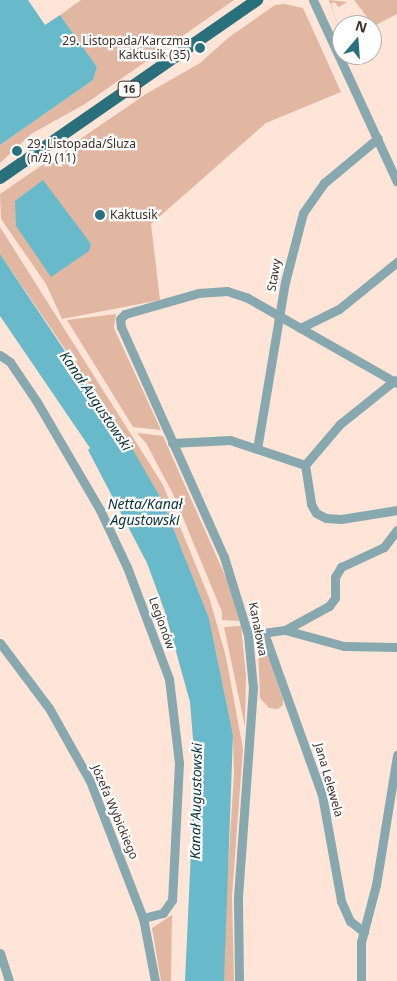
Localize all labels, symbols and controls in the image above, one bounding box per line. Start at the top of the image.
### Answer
north arrow [332,15,382,65]
text: N [353,15,370,37]
place label: 29. Listopada/Karczma Kaktusik (35) [62,34,190,62]
marker: 29. Listopada/Karczma Kaktusik (35) [194,42,206,54]
road number: 16 [116,80,142,98]
place label: 29. Listopada/Śluza (n/ż) (11) [27,137,136,165]
marker: 29. Listopada/Śluza (n/ż) (11) [11,145,23,157]
place label: Kaktusik [110,208,158,222]
marker: Kaktusik [94,209,106,221]
street label: Stawy [264,257,284,293]
water label: Kanał Augustowski [57,348,135,454]
water label: Netta/Kanał Agustowski [108,496,182,528]
street label: Legionów [146,595,178,651]
street label: Kanałowa [246,601,270,657]
street label: Jana Lelewela [312,741,346,819]
water label: Kanał Augustowski [187,743,205,859]
street label: Józefa Wybickiego [89,763,141,861]

